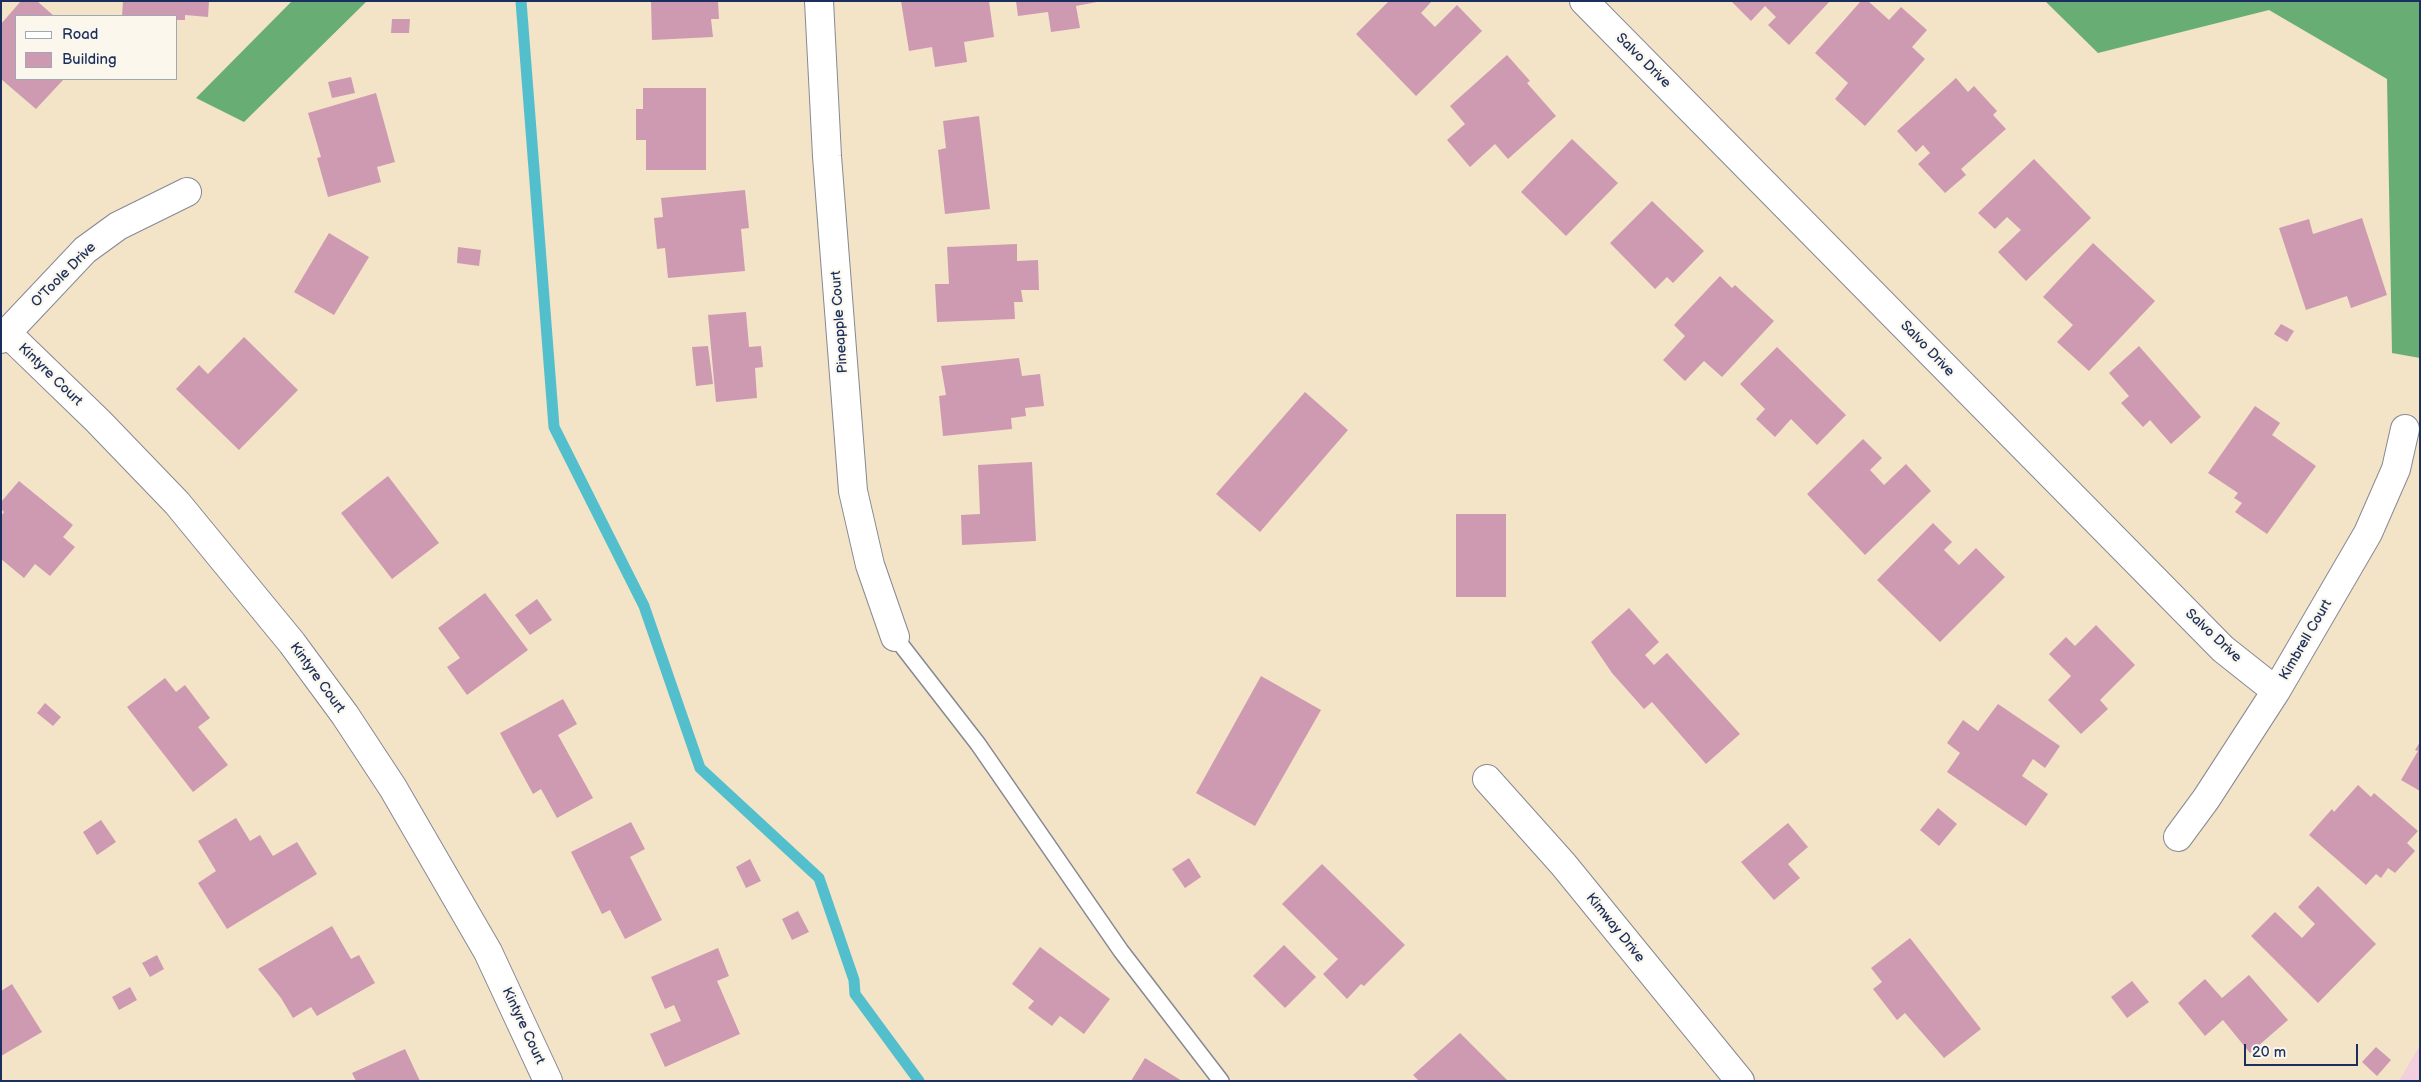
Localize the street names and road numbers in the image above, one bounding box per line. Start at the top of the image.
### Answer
street label: Salvo Drive [1612,30,1674,92]
street label: O'Toole Drive [28,239,100,311]
street label: Pineapple Court [828,270,852,374]
street label: Salvo Drive [1896,318,1958,380]
street label: Kintyre Court [14,340,86,410]
street label: Kimbrell Court [2276,597,2336,683]
street label: Salvo Drive [2181,606,2245,666]
street label: Kintyre Court [286,640,348,716]
street label: Kimway Drive [1582,890,1648,966]
street label: Kintyre Court [498,985,548,1067]

